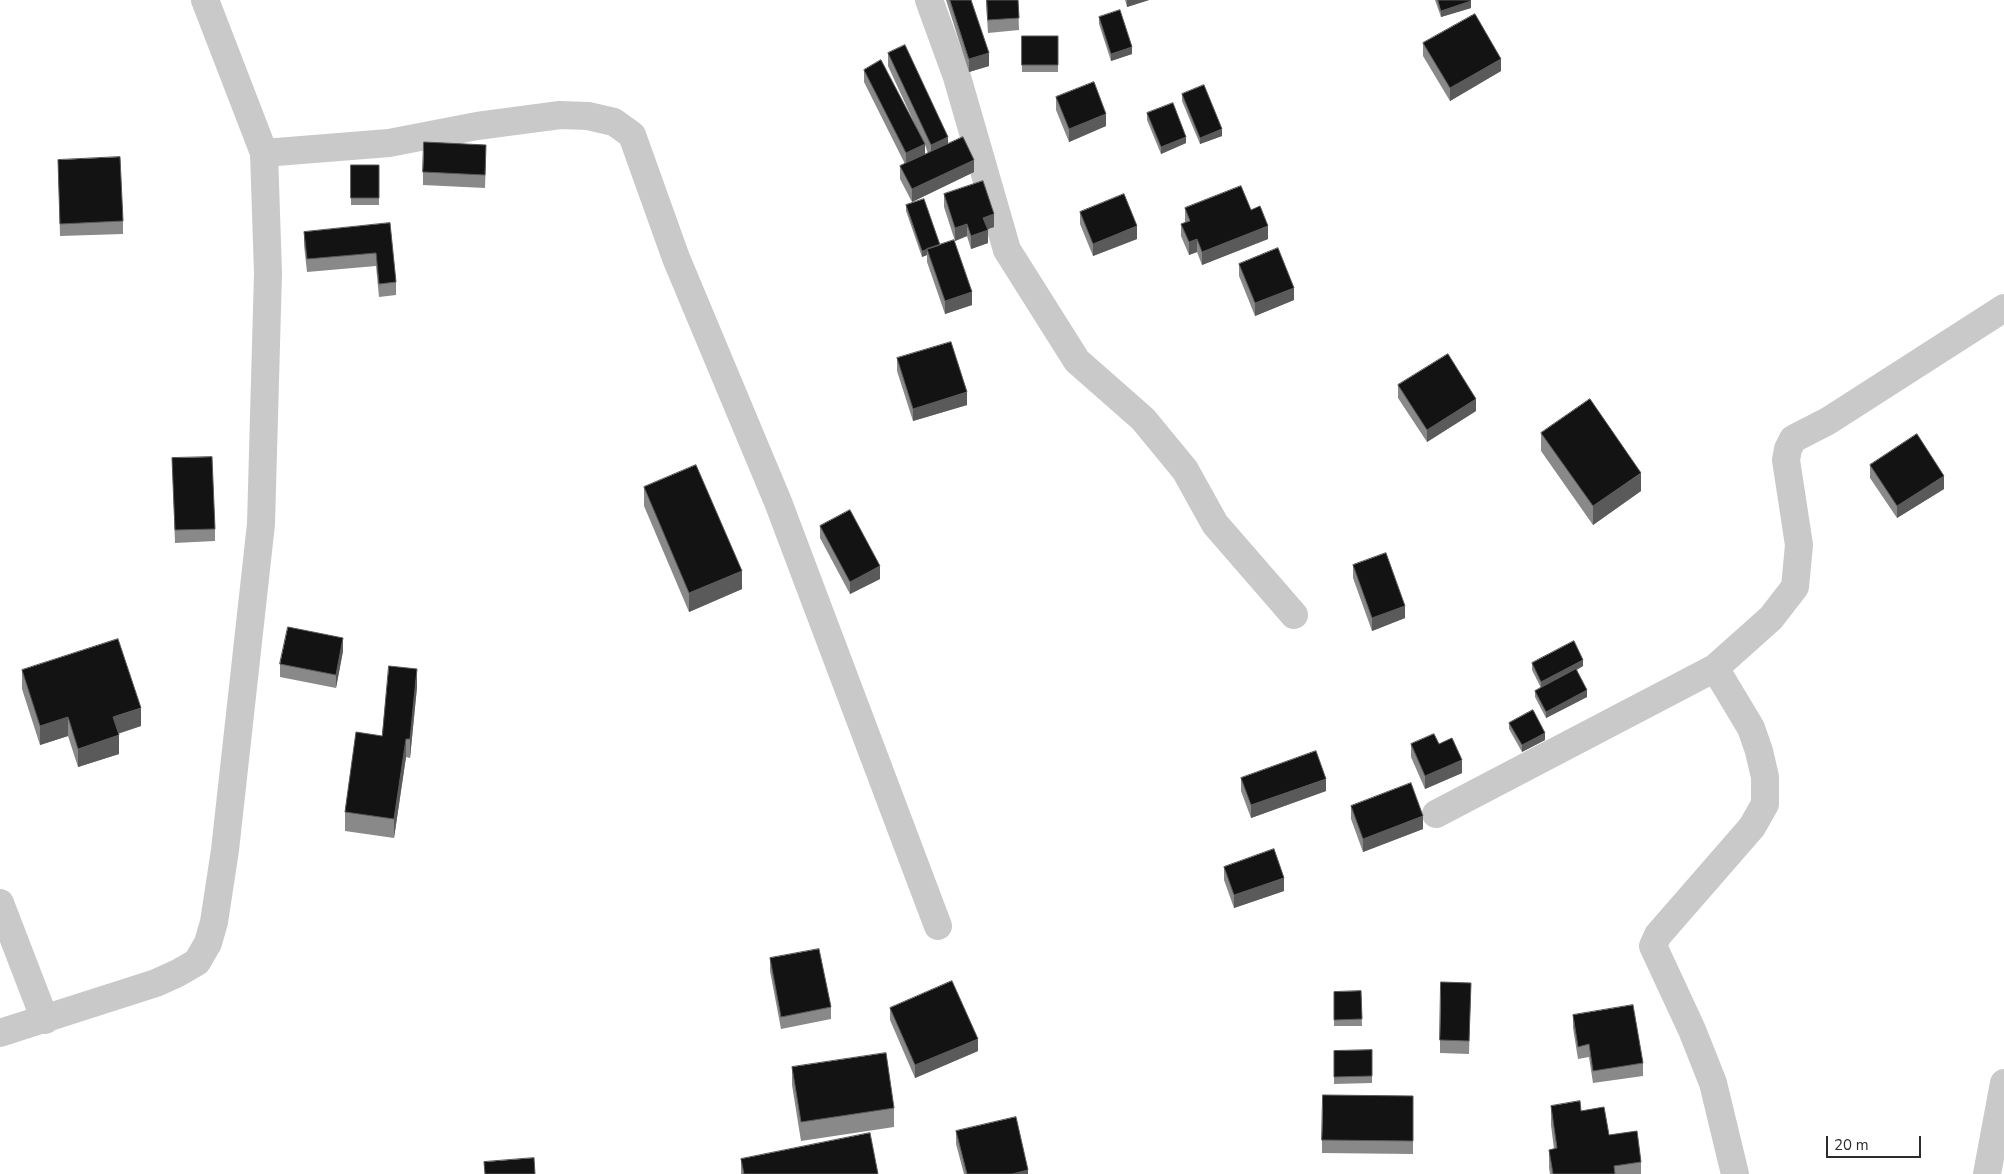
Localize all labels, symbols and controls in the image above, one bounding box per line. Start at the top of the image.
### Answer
scale bar [1829,1126,1924,1158]
text: 20 m [1834,1135,1869,1155]

